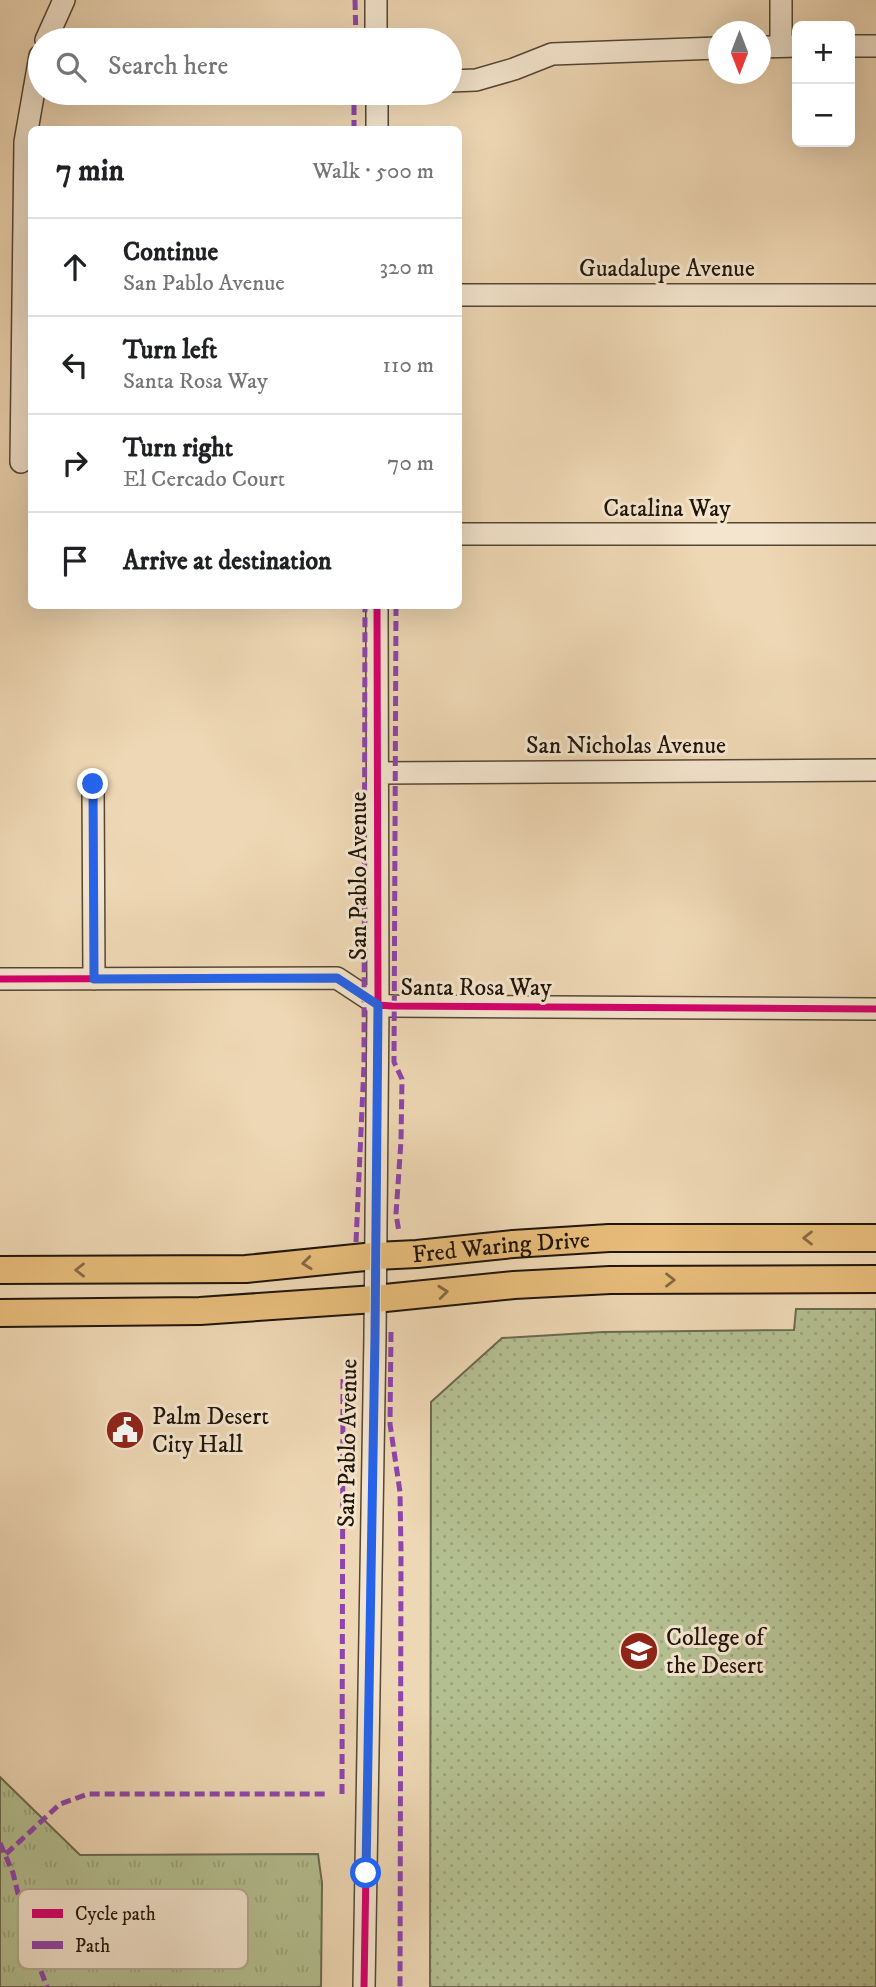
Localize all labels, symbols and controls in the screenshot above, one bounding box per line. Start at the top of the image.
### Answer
north arrow [708,21,771,84]
map controls [792,21,855,147]
button: + [792,21,855,84]
search box [28,28,462,105]
icon: search [52,48,90,86]
text: Search here [108,50,228,83]
button: − [792,84,855,147]
text: 7 min [56,153,124,190]
text: Walk · 500 m [312,157,434,186]
text: Continue [123,236,218,269]
icon: ahead [56,248,94,286]
text: 320 m [380,253,434,282]
street label: Guadalupe Avenue [579,254,755,284]
text: San Pablo Avenue [123,269,285,298]
text: Turn left [123,334,217,367]
icon: left [56,346,94,384]
text: 110 m [383,351,434,380]
text: Santa Rosa Way [123,367,268,396]
text: Turn right [123,432,233,465]
icon: right [56,444,94,482]
text: 70 m [387,449,434,478]
text: El Cercado Court [123,465,285,494]
street label: Catalina Way [603,494,731,524]
icon: arrive [56,542,94,580]
text: Arrive at destination [123,545,332,578]
street label: San Nicholas Avenue [526,731,726,761]
route end [77,768,108,799]
street label: San Pablo Avenue [344,792,374,960]
street label: Santa Rosa Way [400,973,552,1003]
street label: Fred Waring Drive [411,1225,591,1270]
one-way arrow [802,1230,813,1246]
one-way arrow [302,1255,313,1270]
one-way arrow [75,1262,85,1278]
one-way arrow [665,1272,676,1288]
one-way arrow [437,1285,449,1300]
street label: San Pablo Avenue [332,1358,364,1528]
place label: Palm Desert City Hall [152,1402,269,1460]
public building icon: Palm Desert City Hall [104,1409,146,1451]
place label: College of the Desert [666,1623,767,1681]
school or university icon: College of the Desert [618,1630,660,1672]
route start [350,1857,381,1888]
legend [18,1889,248,1969]
text: Cycle path [75,1903,156,1926]
text: Path [75,1935,110,1958]

